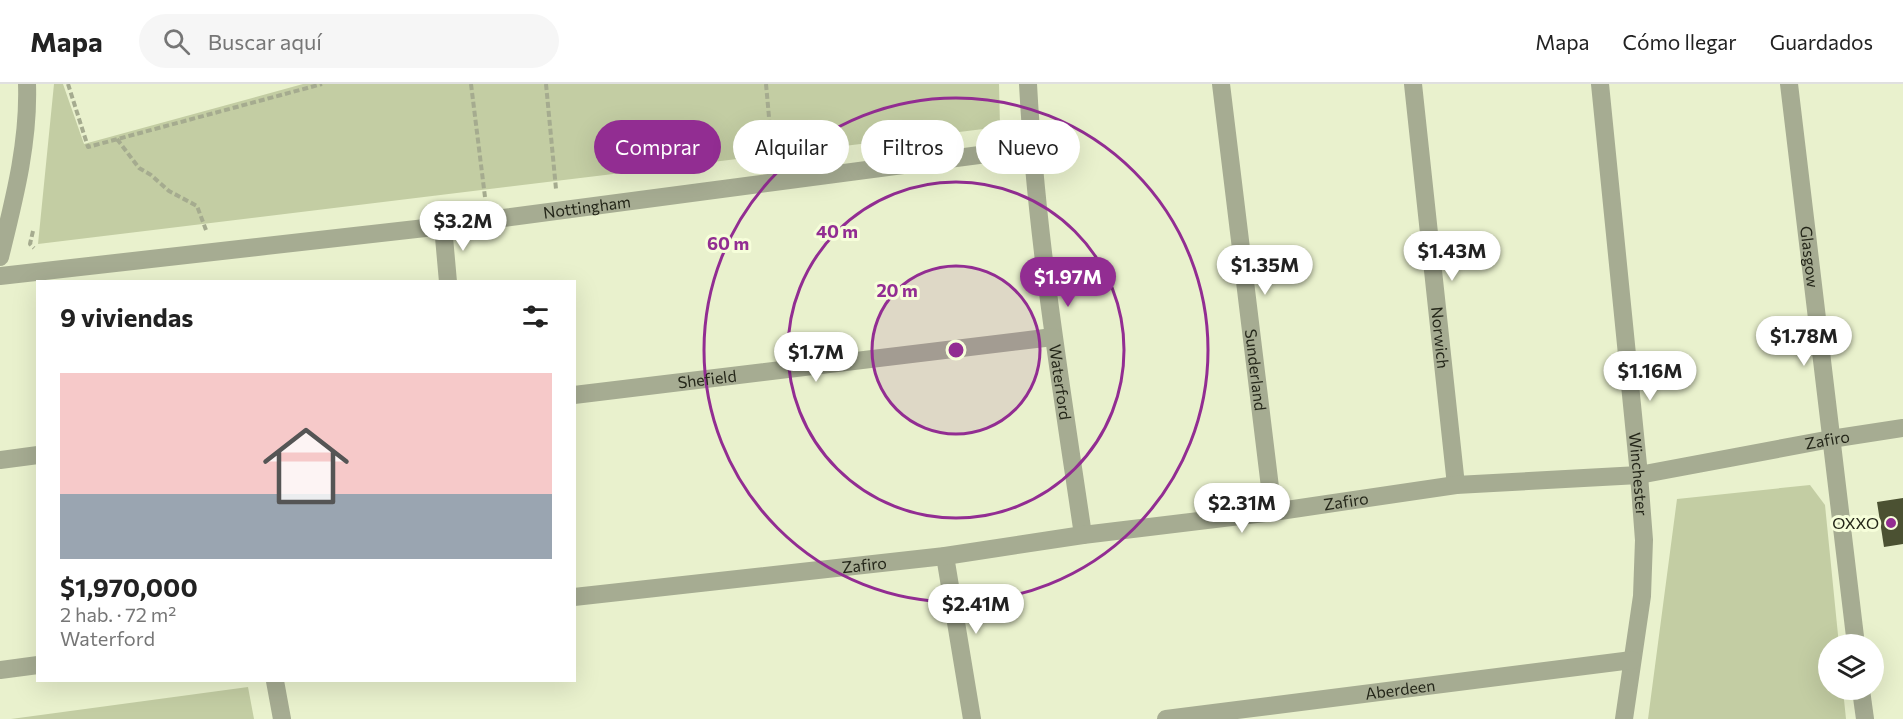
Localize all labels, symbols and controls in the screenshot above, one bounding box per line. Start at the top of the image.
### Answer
search box [139,14,559,68]
text: Mapa [30,24,103,58]
icon: search [160,25,193,58]
text: Buscar aquí [208,28,322,55]
text: Mapa [1535,29,1590,54]
text: Cómo llegar [1623,29,1737,54]
text: Guardados [1770,29,1873,54]
chip: Comprar [594,120,721,174]
chip: Alquilar [733,120,849,174]
chip: Filtros [861,120,964,174]
chip: Nuevo [976,120,1080,174]
street label: Nottingham [542,191,632,222]
pin: $3.2M [421,201,505,252]
text: $3.2M [434,208,492,232]
text: 40 m [816,220,858,242]
street label: Glasgow [1797,225,1823,289]
pin: $1.43M [1403,231,1501,282]
text: 60 m [707,232,749,254]
text: $1.43M [1418,238,1486,262]
pin: $1.35M [1216,245,1314,296]
text: $1.35M [1231,252,1299,276]
pin: $1.97M [1019,257,1117,308]
text: $1.97M [1034,264,1102,288]
text: 20 m [876,279,918,301]
icon: filters [519,300,552,333]
text: 9 viviendas [60,301,193,332]
street label: Norwich [1428,306,1453,369]
pin: $1.78M [1755,316,1853,367]
text: $1.78M [1770,323,1838,347]
street label: Sunderland [1242,328,1271,412]
pin: $1.7M [774,332,858,383]
text: $1.7M [788,339,844,363]
centre of rings [946,340,966,360]
street label: Waterford [1046,343,1076,421]
pin: $1.16M [1601,351,1699,402]
text: $1.16M [1617,358,1683,382]
street label: Shefield [676,365,737,391]
icon: home [252,412,360,520]
street label: Zafiro [1803,426,1851,453]
street label: Winchester [1626,431,1652,517]
pin: $2.31M [1193,483,1291,534]
street label: Zafiro [1322,488,1370,513]
text: $2.31M [1208,490,1276,514]
place label: OXXO [1832,513,1879,532]
marker: OXXO [1884,516,1898,530]
street label: Zafiro [841,553,888,576]
text: $1,970,000 [60,571,198,602]
pin: $2.41M [927,584,1025,635]
text: $2.41M [942,591,1010,615]
text: 2 hab. · 72 m² [60,602,176,626]
text: Waterford [60,626,155,650]
map controls [1818,634,1884,700]
button: layers [1818,634,1884,700]
street label: Aberdeen [1364,675,1436,703]

